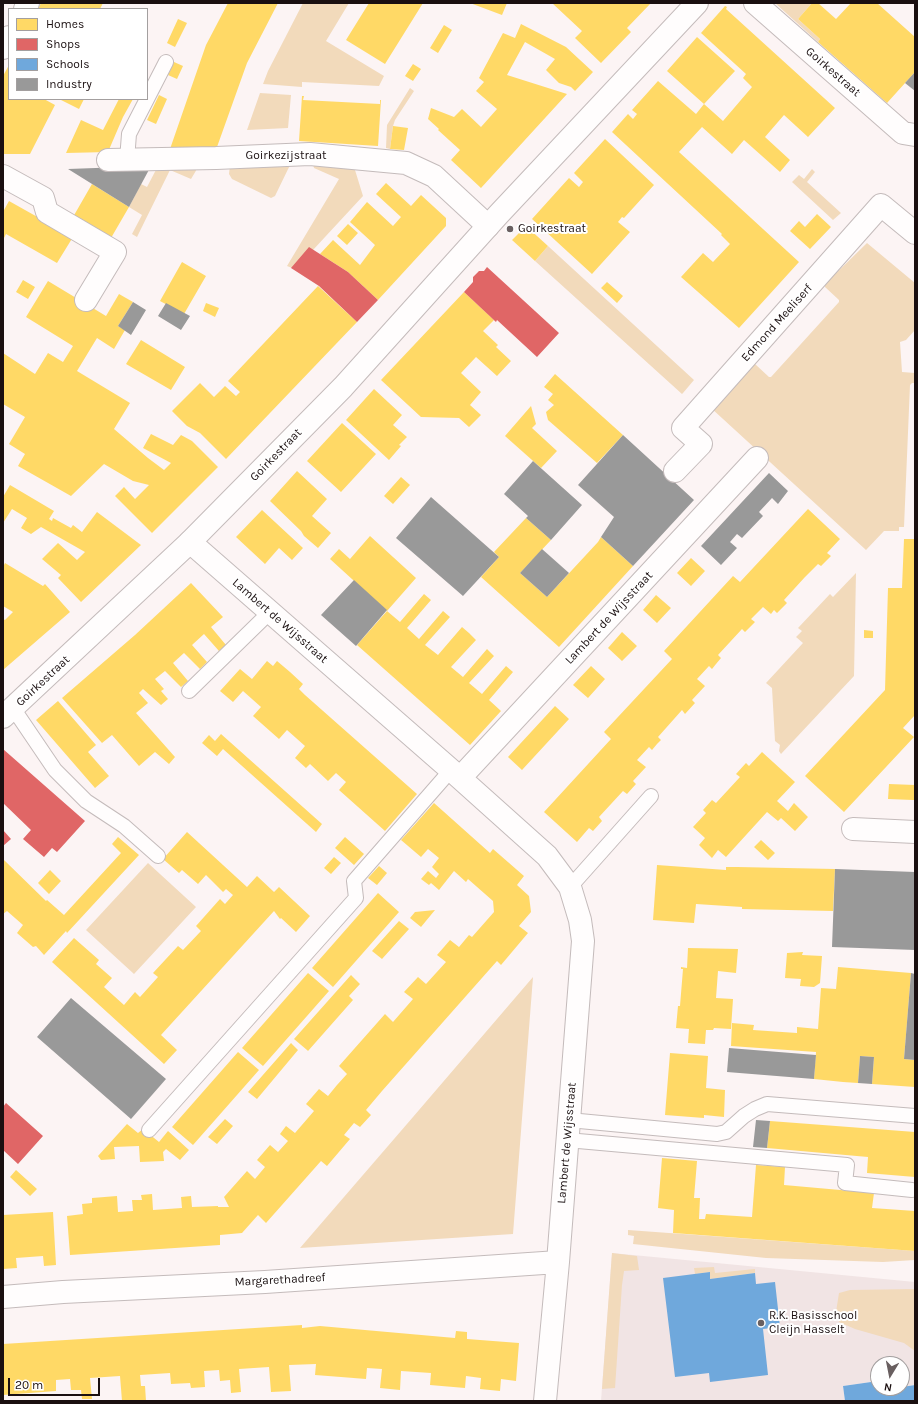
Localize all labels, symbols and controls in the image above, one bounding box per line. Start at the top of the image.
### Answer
legend [8,8,148,100]
text: Homes [46,17,84,31]
text: Shops [46,37,80,51]
street label: Goirkestraat [803,44,863,100]
text: Schools [46,57,89,71]
text: Industry [46,77,92,91]
street label: Goirkezijstraat [245,149,327,163]
place label: Goirkestraat [518,222,586,236]
marker: Goirkestraat [505,224,515,234]
street label: Edmond Meeliserf [738,281,816,365]
street label: Goirkestraat [247,426,305,484]
street label: Lambert de Wijsstraat [562,569,656,667]
street label: Lambert de Wijsstraat [229,576,331,666]
street label: Goirkestraat [13,653,73,709]
street label: Lambert de Wijsstraat [555,1082,579,1204]
street label: Margarethadreef [234,1270,326,1290]
place label: R.K. Basisschool Cleijn Hasselt [769,1309,857,1337]
marker: R.K. Basisschool Cleijn Hasselt [756,1318,766,1328]
north arrow [870,1356,910,1396]
scale bar [10,1370,102,1396]
text: 20 m [15,1378,43,1392]
text: N [883,1380,893,1394]

